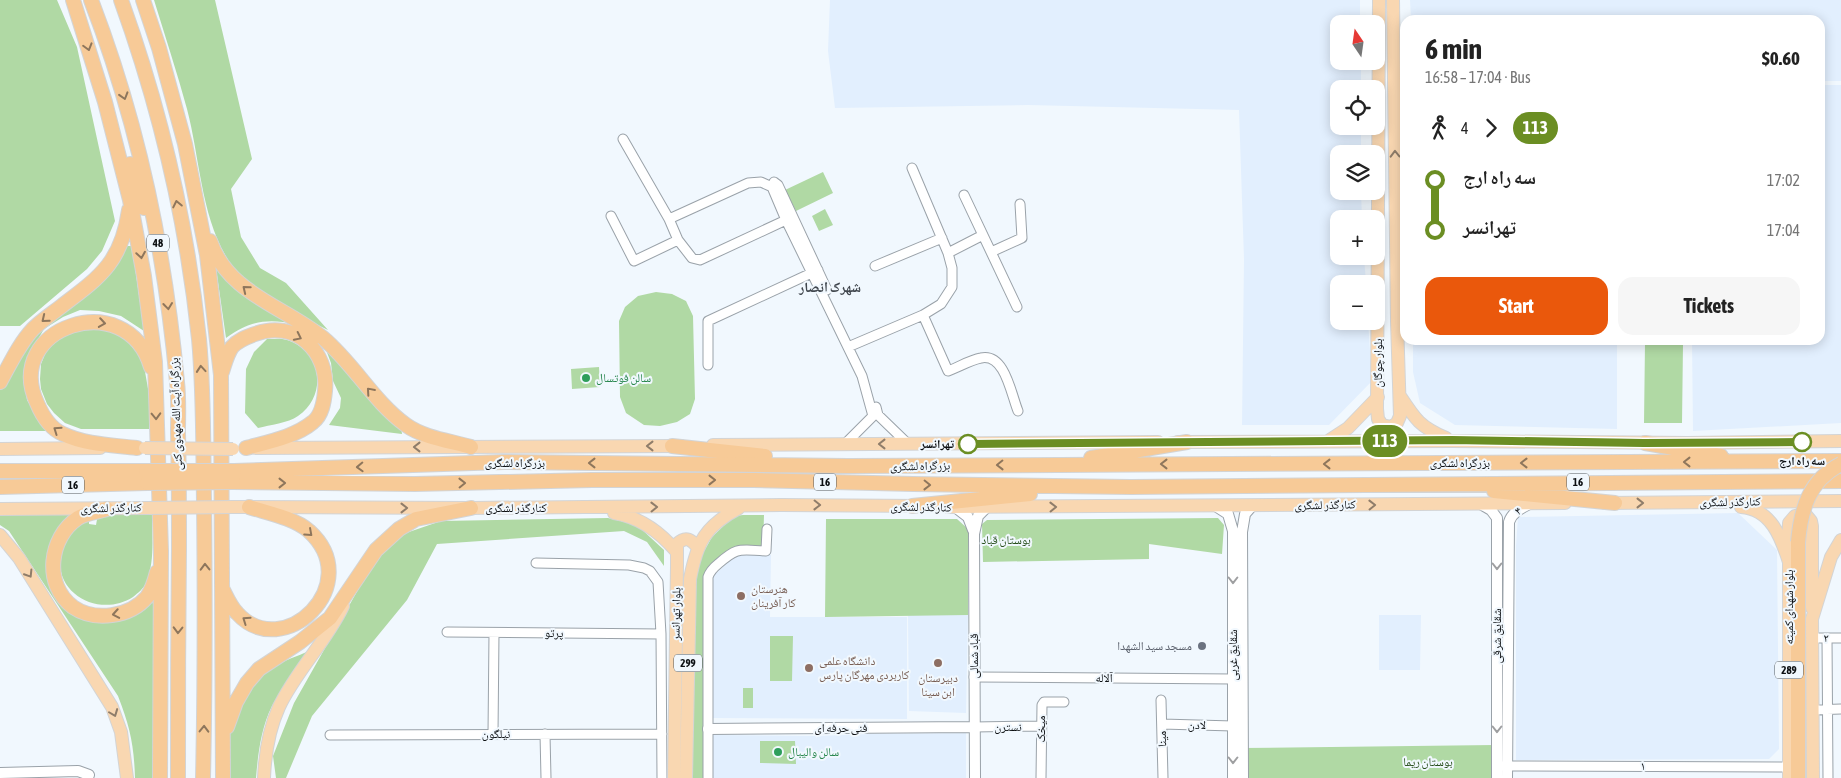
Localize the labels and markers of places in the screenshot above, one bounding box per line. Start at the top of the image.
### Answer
place label: سالن فوتسال [596,371,651,385]
marker: سالن فوتسال [580,372,592,384]
marker: سه راه ارج [1792,432,1812,452]
marker: تهرانسر [958,434,978,454]
place label: تهرانسر [920,437,955,451]
place label: سه راه ارج [1779,454,1825,469]
place label: هنرستان کار آفرینان [751,582,796,610]
marker: هنرستان کار آفرینان [735,590,747,602]
place label: مسجد سید الشهدا [1117,639,1192,653]
marker: مسجد سید الشهدا [1196,640,1208,652]
place label: دانشگاه علمی کاربردی مهرگان پارس [819,654,909,682]
marker: دبیرستان ابن سینا [932,657,944,669]
marker: دانشگاه علمی کاربردی مهرگان پارس [803,662,815,674]
place label: دبیرستان ابن سینا [918,671,958,699]
place label: سالن والیبال [788,745,839,759]
marker: سالن والیبال [772,746,784,758]

